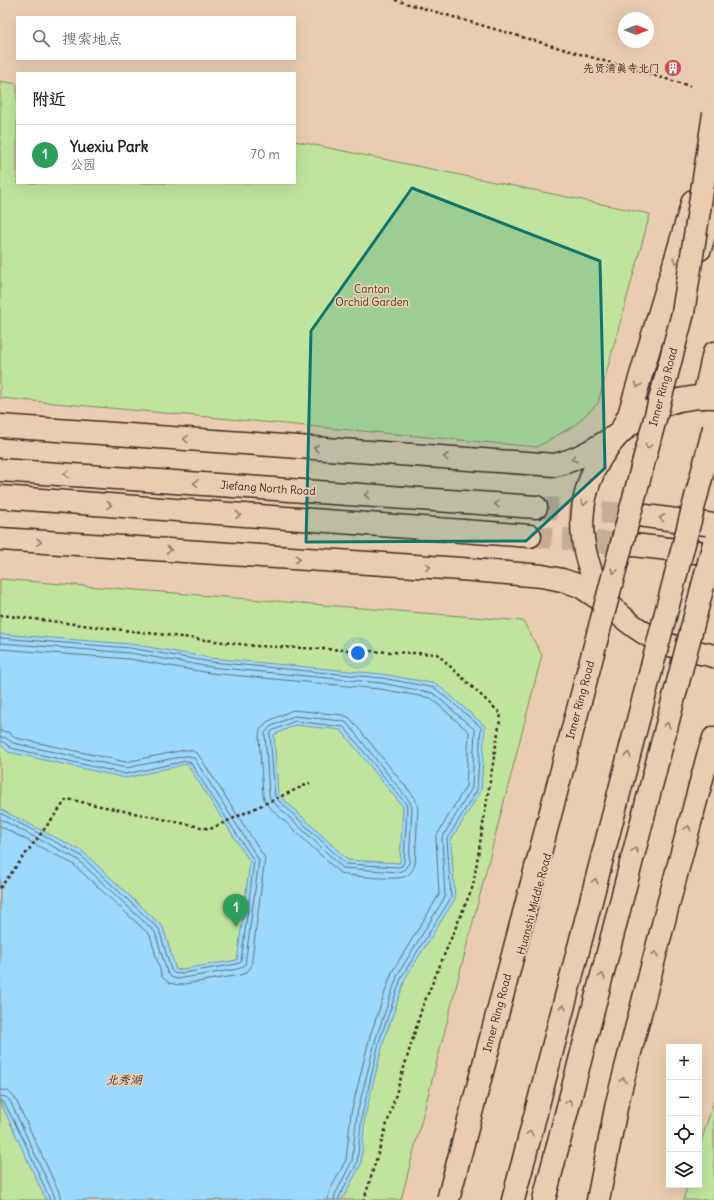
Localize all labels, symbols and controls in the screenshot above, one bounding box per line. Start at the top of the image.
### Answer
north arrow [618,12,654,48]
search box [16,16,296,60]
icon: search [30,27,52,49]
text: 搜索地点 [62,29,122,48]
building icon: 先贤清真寺北门 [663,58,683,78]
place label: 先贤清真寺北门 [583,61,660,75]
text: 附近 [32,88,66,110]
text: Yuexiu Park [70,137,148,156]
text: 1 [42,146,48,163]
text: 70 m [251,146,280,163]
text: 公园 [70,156,96,173]
one-way arrow [672,257,681,264]
park label: Canton Orchid Garden [335,282,409,309]
street label: Inner Ring Road [646,346,680,428]
one-way arrow [634,381,643,388]
one-way arrow [183,435,189,444]
one-way arrow [644,442,653,449]
one-way arrow [313,444,319,452]
one-way arrow [443,453,449,462]
one-way arrow [571,454,579,462]
one-way arrow [63,470,69,479]
street label: Jiefang North Road [220,478,317,498]
one-way arrow [193,479,199,488]
one-way arrow [364,491,370,500]
one-way arrow [494,500,500,509]
one-way arrow [580,500,588,506]
one-way arrow [106,501,112,510]
one-way arrow [235,511,241,520]
one-way arrow [659,514,665,523]
one-way arrow [36,537,42,546]
one-way arrow [166,546,172,555]
one-way arrow [295,554,301,563]
one-way arrow [425,562,431,571]
one-way arrow [611,568,619,574]
your location [348,643,368,663]
street label: Inner Ring Road [563,659,597,741]
one-way arrow [663,721,671,728]
one-way arrow [623,752,632,759]
one-way arrow [684,825,692,831]
one-way arrow [630,847,638,854]
street label: Huanshi Middle Road [514,851,554,956]
one-way arrow [590,878,599,885]
pin: 1 [223,894,249,927]
one-way arrow [651,950,659,957]
street label: Inner Ring Road [480,972,514,1054]
one-way arrow [597,973,606,980]
one-way arrow [558,1003,566,1010]
map controls [666,1044,702,1188]
button: + [666,1044,702,1080]
water label: 北秀湖 [106,1072,143,1087]
one-way arrow [619,1076,627,1083]
button: − [666,1080,702,1116]
one-way arrow [565,1099,573,1105]
button: locate [666,1116,702,1152]
one-way arrow [526,1129,534,1136]
button: layers [666,1152,702,1188]

